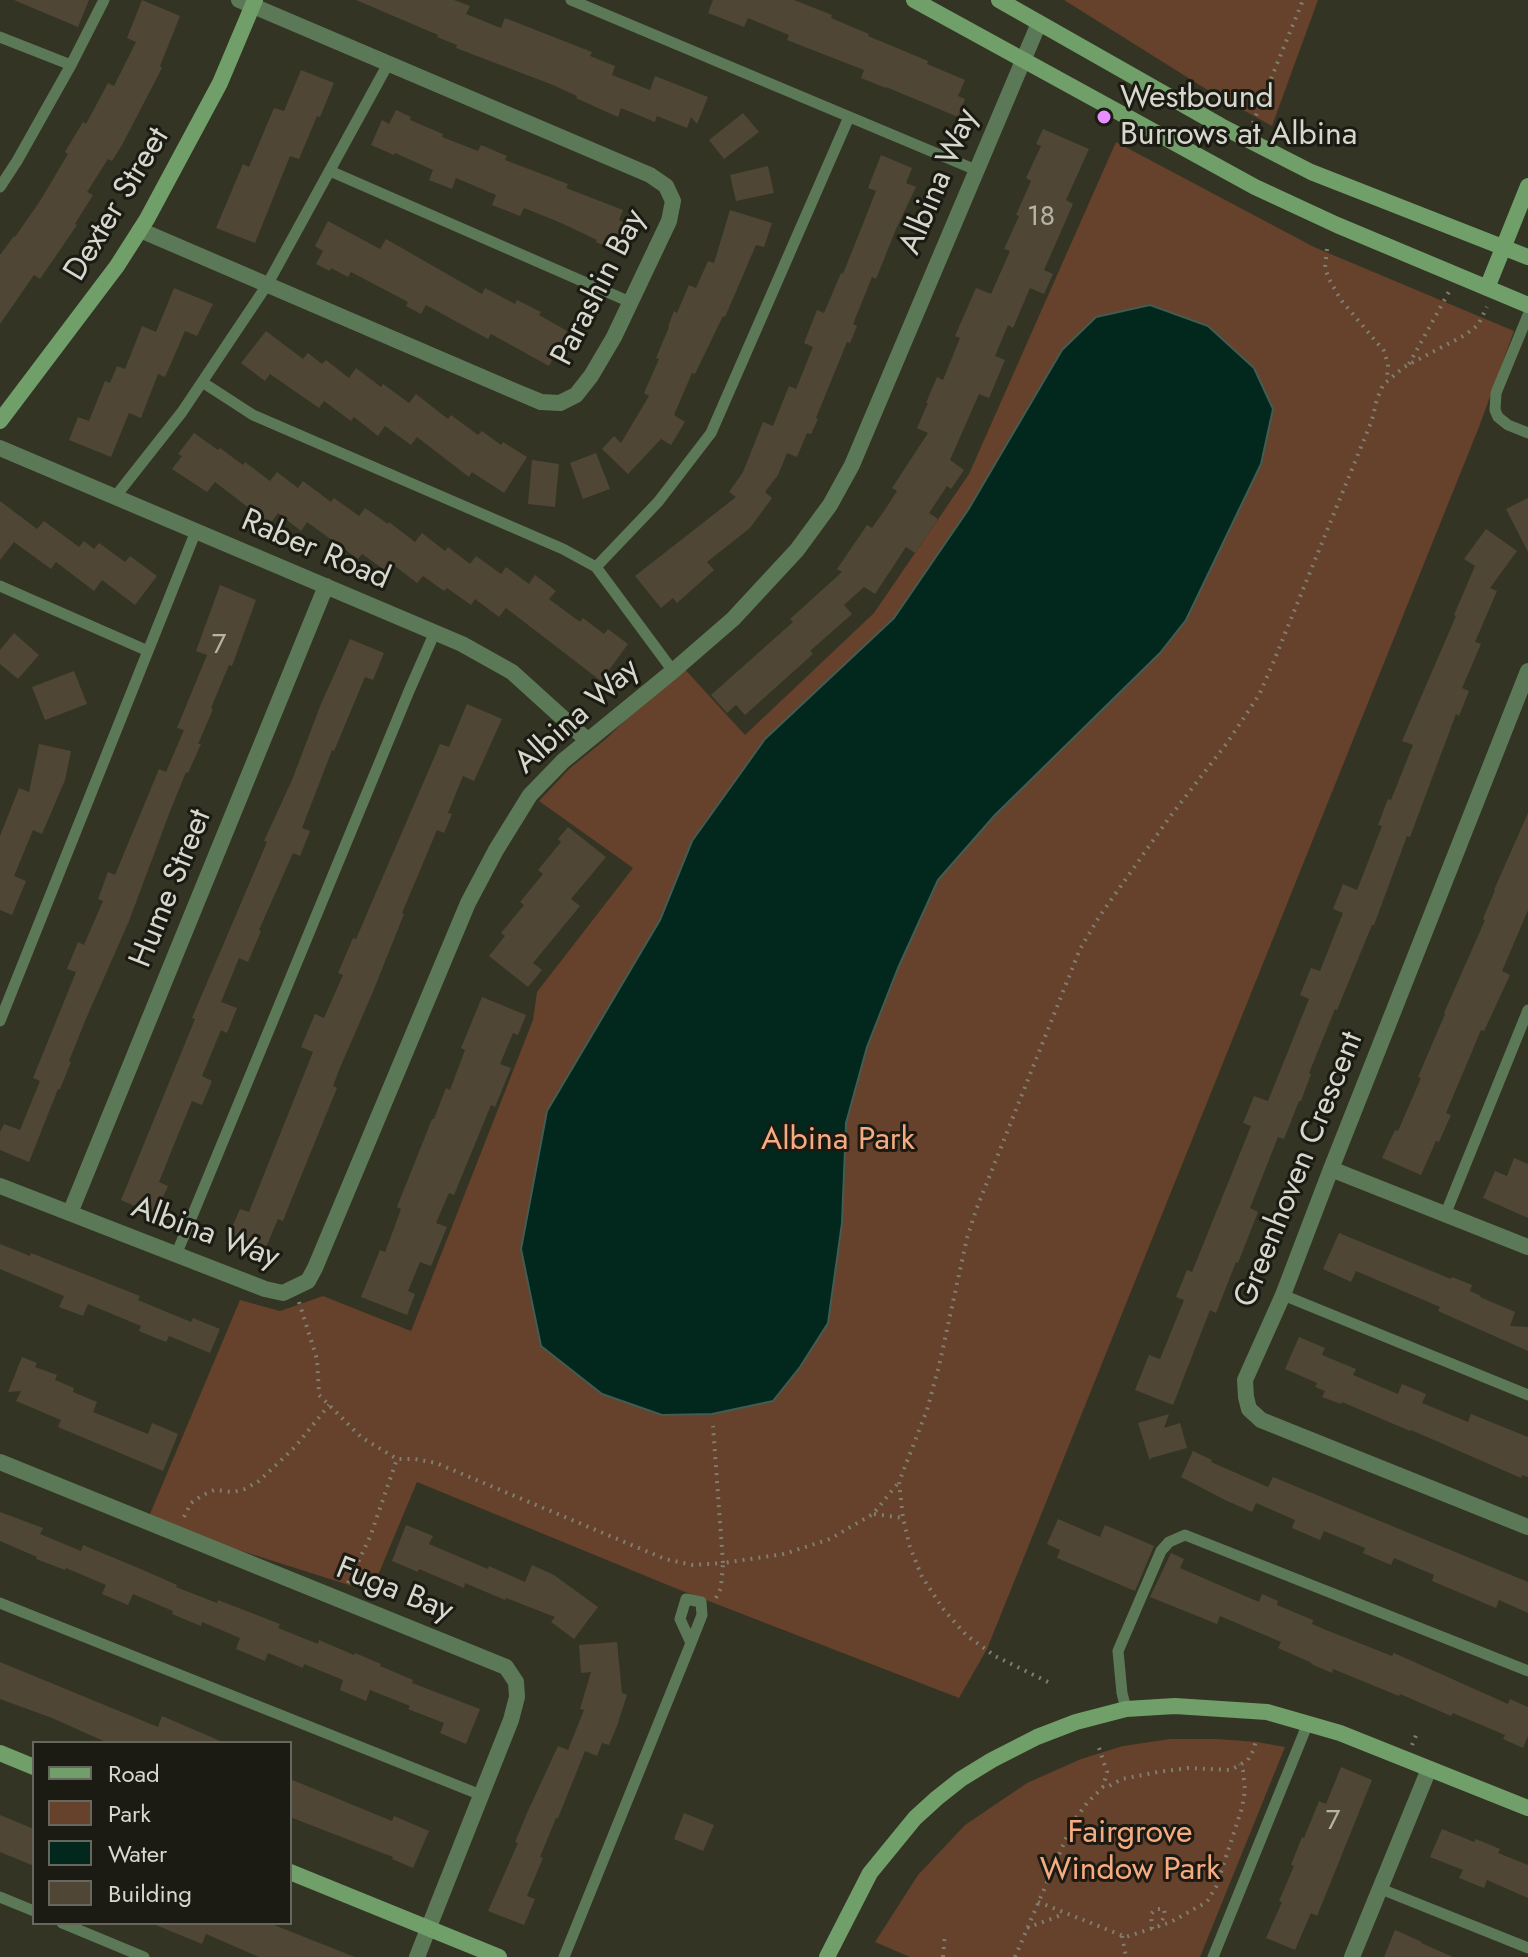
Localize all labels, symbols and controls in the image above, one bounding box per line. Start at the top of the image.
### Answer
place label: Westbound Burrows at Albina [1120,80,1357,155]
street label: Albina Way [892,103,988,261]
marker: Westbound Burrows at Albina [1095,108,1113,126]
street label: Dexter Street [57,121,179,289]
house number: 18 [1027,201,1055,235]
street label: Parashin Bay [544,204,656,372]
street label: Raber Road [235,503,395,599]
house number: 7 [212,629,226,663]
street label: Albina Way [508,651,648,783]
street label: Hume Street [123,804,221,974]
street label: Greenhoven Crescent [1227,1027,1373,1313]
park label: Albina Park [761,1122,915,1160]
street label: Albina Way [126,1190,284,1278]
street label: Fuga Bay [330,1550,458,1632]
legend [32,1741,292,1925]
text: Road [108,1756,160,1791]
text: Park [108,1796,151,1831]
house number: 7 [1326,1805,1340,1839]
park label: Fairgrove Window Park [1040,1815,1220,1890]
text: Water [108,1836,167,1871]
text: Building [108,1876,192,1911]

